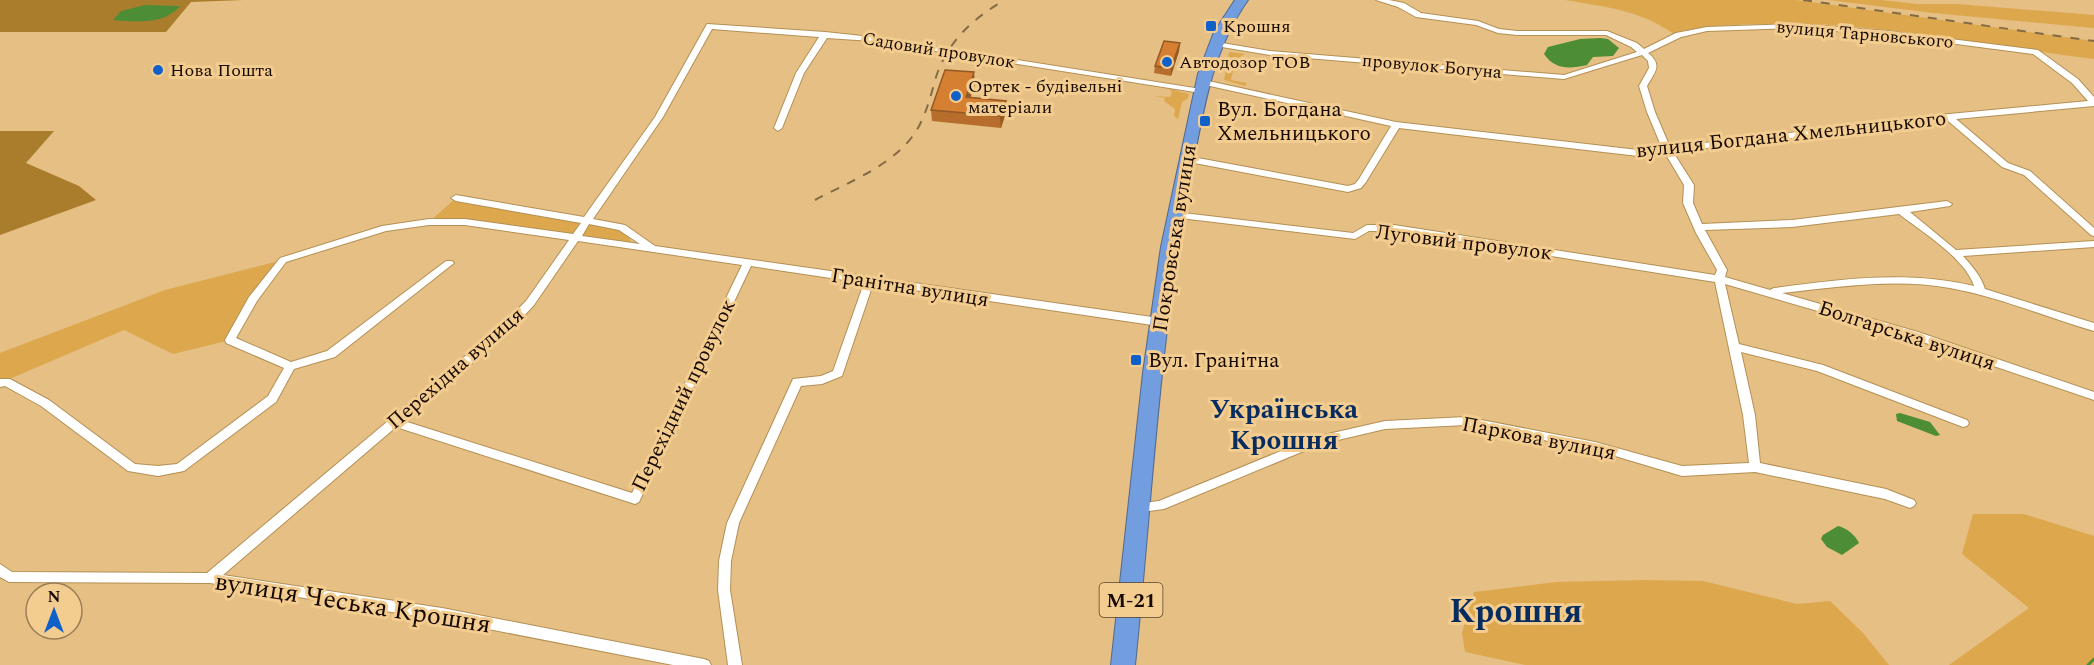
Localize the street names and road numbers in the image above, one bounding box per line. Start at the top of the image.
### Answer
street label: вулиця Тарновського [1775,13,1955,56]
street label: Садовий провулок [861,25,1017,76]
street label: провулок Богуна [1361,47,1503,86]
street label: вулиця Богдана Хмельницького [1634,103,1948,167]
street label: Покровська вулиця [1144,142,1206,334]
street label: Луговий провулок [1374,216,1554,270]
street label: Гранітна вулиця [829,260,991,316]
street label: Болгарська вулиця [1814,292,1999,380]
street label: Перехідний провулок [623,294,745,497]
street label: Перехідна вулиця [380,300,531,438]
street label: Паркова вулиця [1459,408,1618,470]
street label: вулиця Чеська Крошня [212,561,494,645]
road number: М-21 [1100,583,1162,617]

